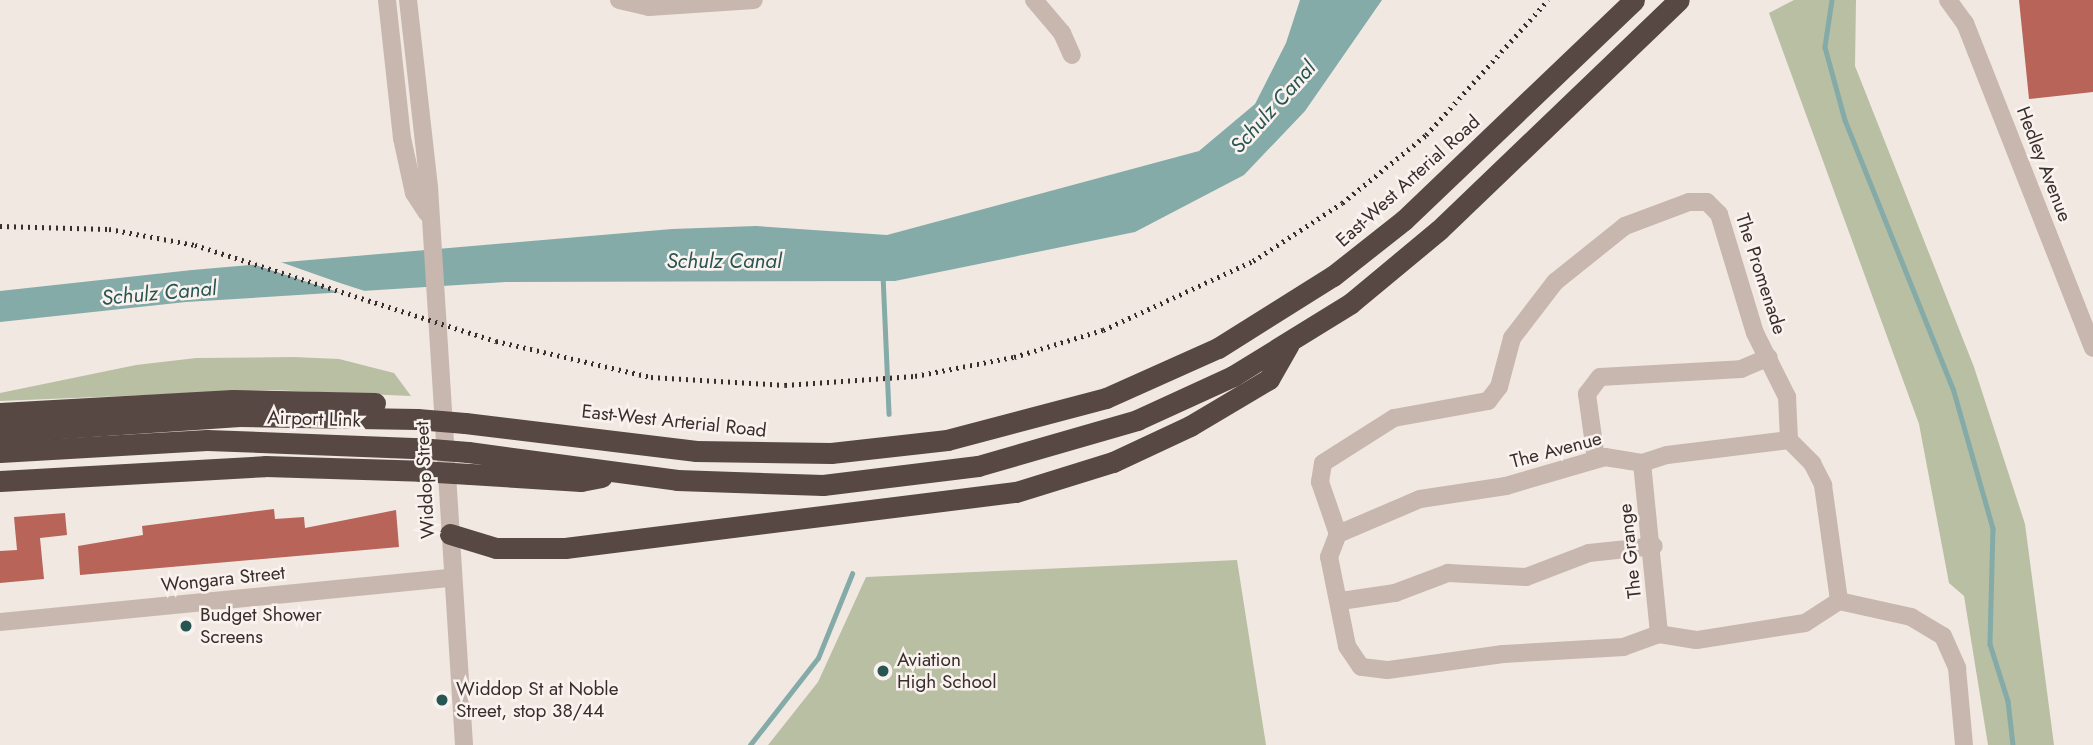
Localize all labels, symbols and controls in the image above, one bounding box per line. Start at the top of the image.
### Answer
water label: Schulz Canal [1225,56,1321,158]
street label: Hedley Avenue [2012,103,2076,225]
street label: East-West Arterial Road [1331,110,1485,252]
street label: The Promenade [1731,211,1791,337]
water label: Schulz Canal [666,248,782,274]
water label: Schulz Canal [101,275,217,311]
street label: East-West Arterial Road [580,400,768,442]
street label: Airport Link [267,406,361,432]
street label: Widdop Street [411,421,439,539]
street label: The Avenue [1508,427,1604,473]
street label: The Grange [1614,502,1646,600]
street label: Wongara Street [160,561,286,597]
place label: Budget Shower Screens [200,604,322,648]
marker: Budget Shower Screens [178,618,194,634]
place label: Aviation High School [897,649,997,693]
marker: Aviation High School [875,663,891,679]
place label: Widdop St at Noble Street, stop 38/44 [456,678,618,722]
marker: Widdop St at Noble Street, stop 38/44 [434,692,450,708]

